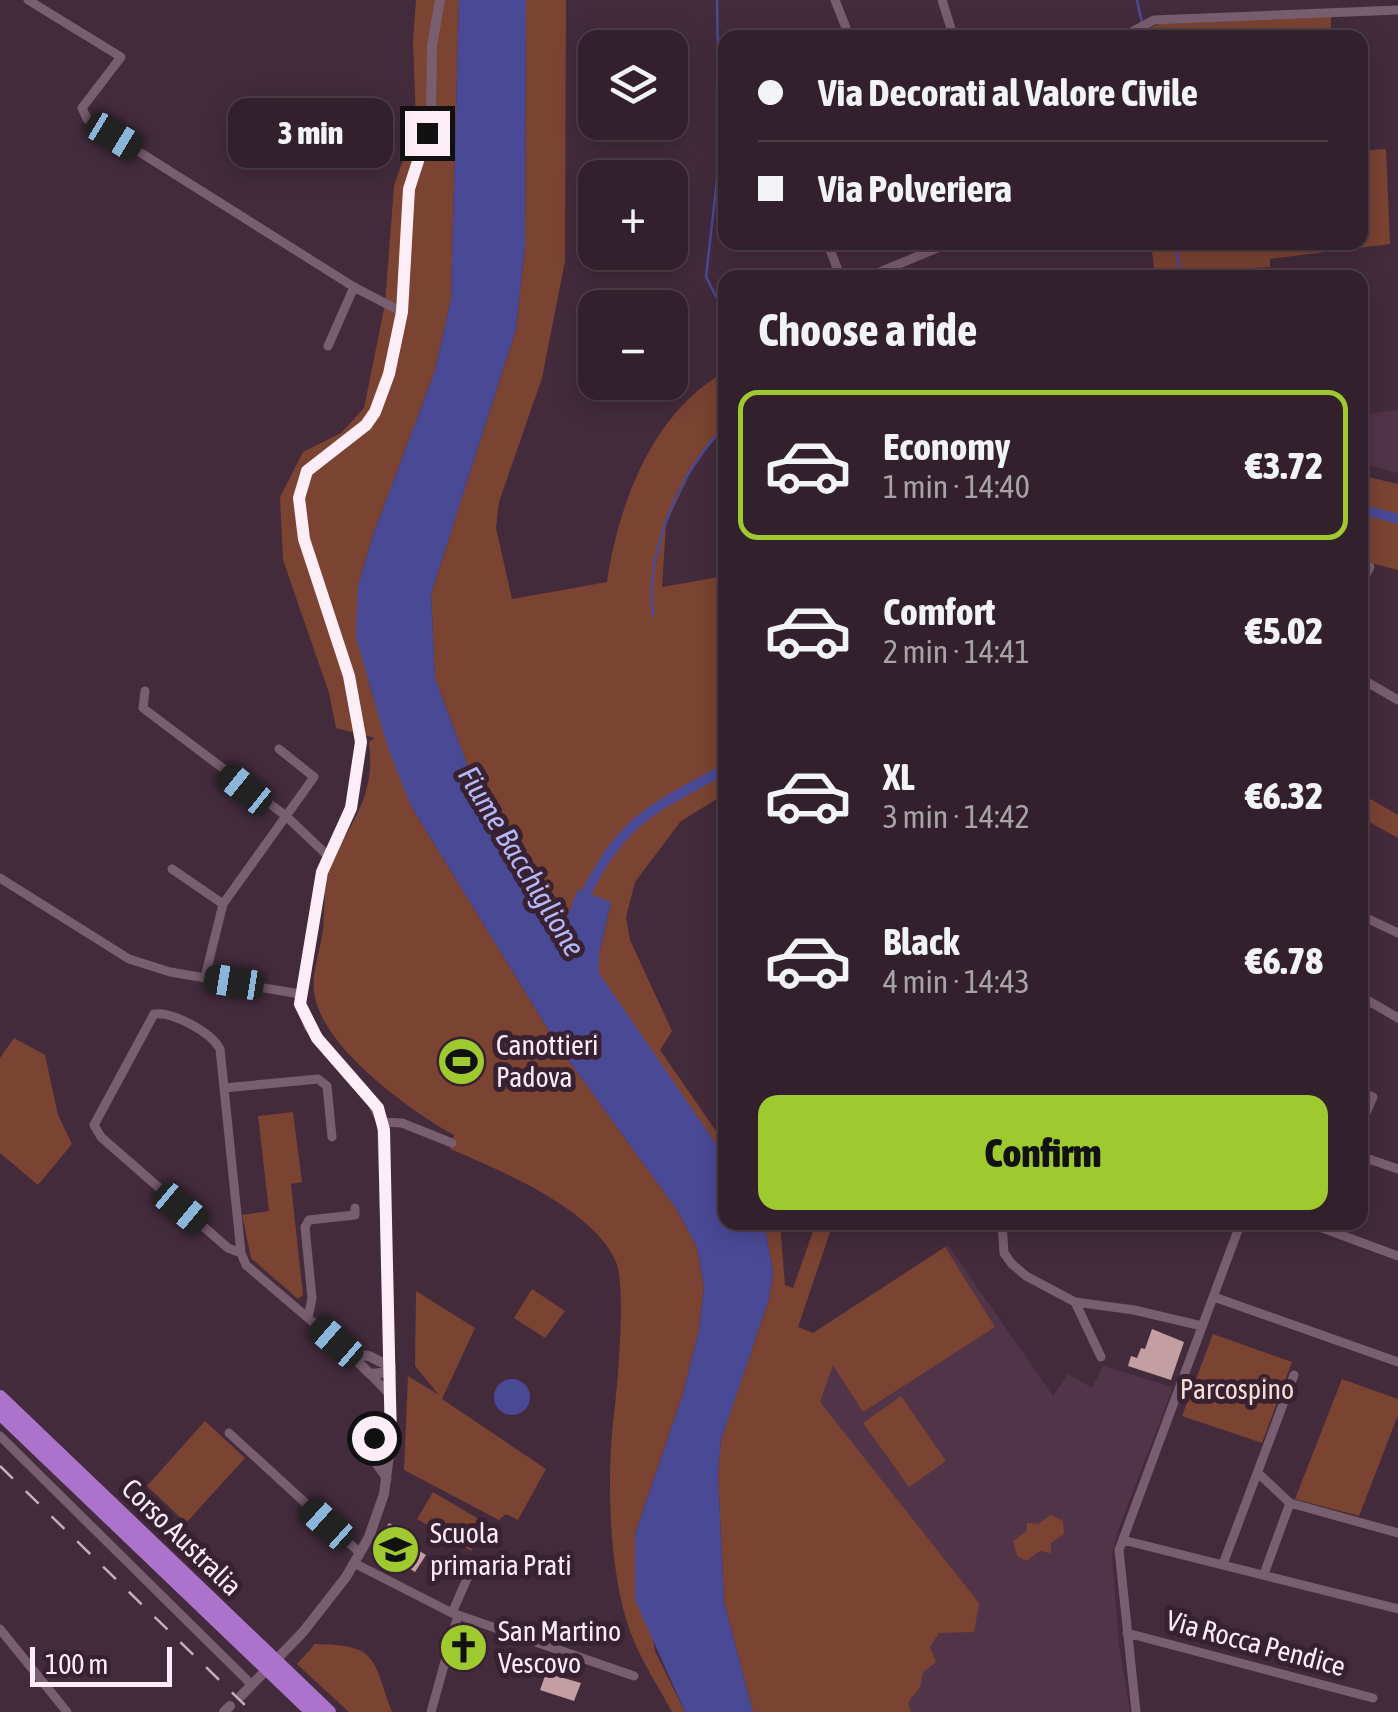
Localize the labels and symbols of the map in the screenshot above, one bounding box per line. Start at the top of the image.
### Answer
callout: 3 min [227,98,392,168]
car [81,108,147,164]
route end [405,111,450,156]
car [212,758,278,820]
water label: Fiume Bacchiglione [452,760,592,962]
car [202,962,266,1002]
place label: Canottieri Padova [496,1029,598,1093]
sports icon: Canottieri Padova [435,1035,487,1087]
car [148,1177,214,1239]
car [304,1311,368,1373]
park label: Parcospino [1180,1373,1294,1405]
route start [352,1416,397,1461]
street label: Corso Australia [116,1472,248,1602]
car [295,1493,359,1555]
place label: Scuola primaria Prati [430,1517,572,1581]
school or university icon: Scuola primaria Prati [369,1523,421,1575]
street label: Via Rocca Pendice [1163,1604,1349,1682]
place label: San Martino Vescovo [498,1615,621,1679]
church icon: San Martino Vescovo [437,1621,489,1673]
scale bar [30,1642,172,1686]

